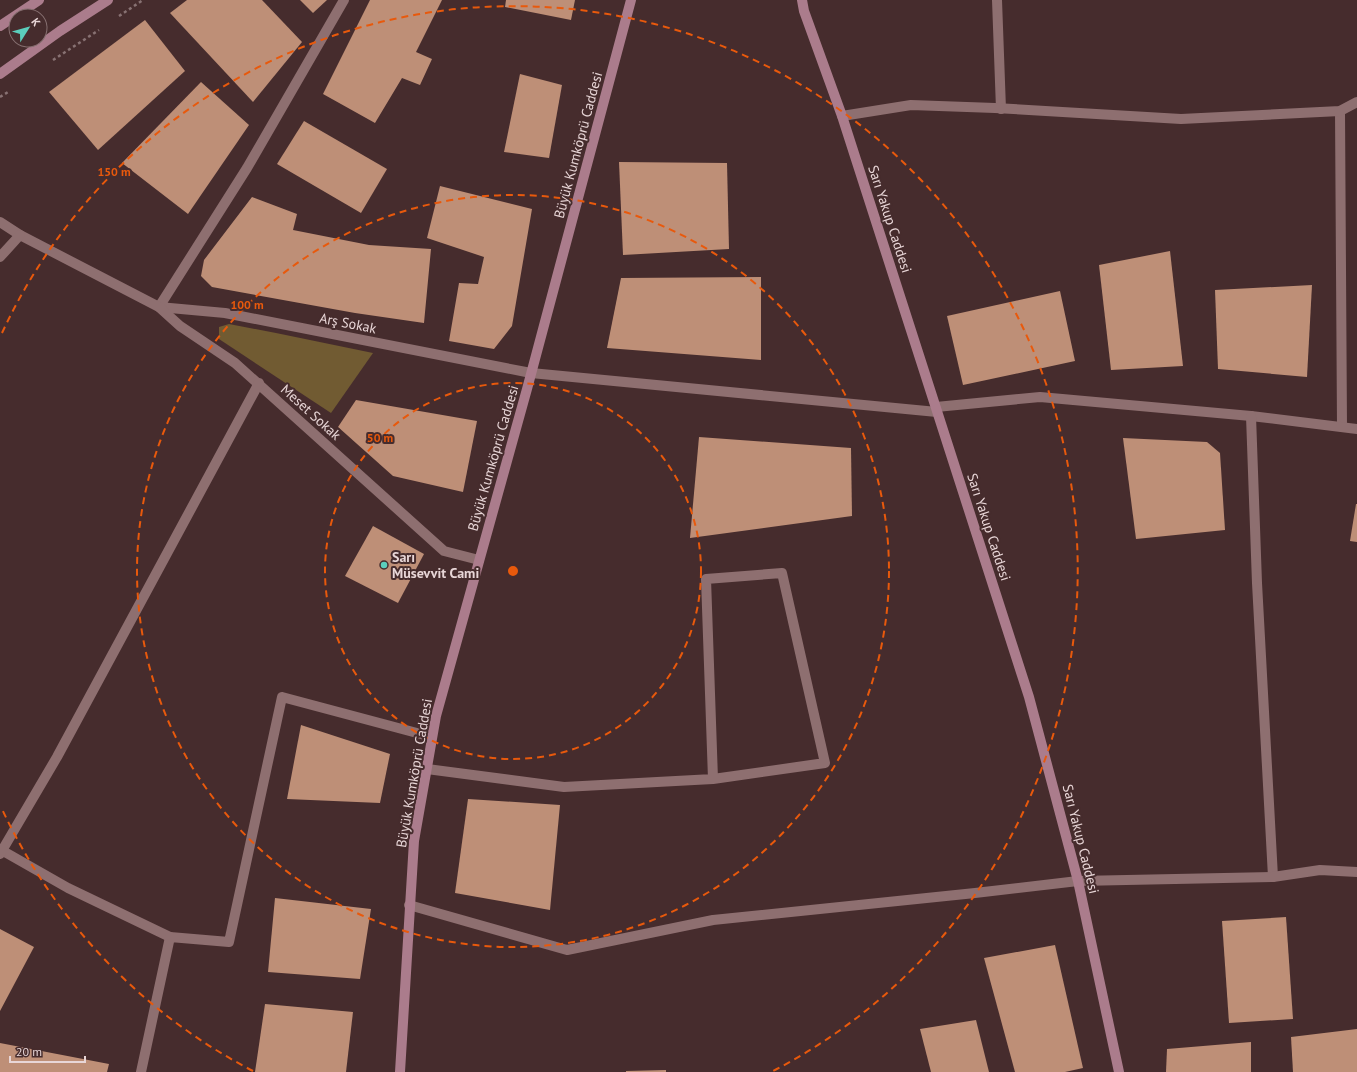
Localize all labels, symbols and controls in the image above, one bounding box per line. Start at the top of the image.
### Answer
north arrow [8,8,48,48]
text: K [28,15,44,29]
street label: Büyük Kumköprü Caddesi [550,70,606,220]
street label: Sarı Yakup Caddesi [864,163,916,275]
text: 150 m [97,164,131,179]
text: 100 m [230,297,264,312]
street label: Arş Sokak [318,309,378,337]
street label: Meset Sokak [277,380,345,444]
street label: Büyük Kumköprü Caddesi [464,383,522,533]
text: 50 m [367,430,393,445]
street label: Sarı Yakup Caddesi [963,471,1015,583]
place label: Sarı Müsevvit Cami [392,548,479,582]
marker: Sarı Müsevvit Cami [379,560,389,570]
centre of rings [506,564,520,578]
street label: Büyük Kumköprü Caddesi [392,697,436,849]
street label: Sarı Yakup Caddesi [1059,782,1103,896]
scale bar [10,1038,85,1064]
text: 20 m [16,1044,42,1059]

